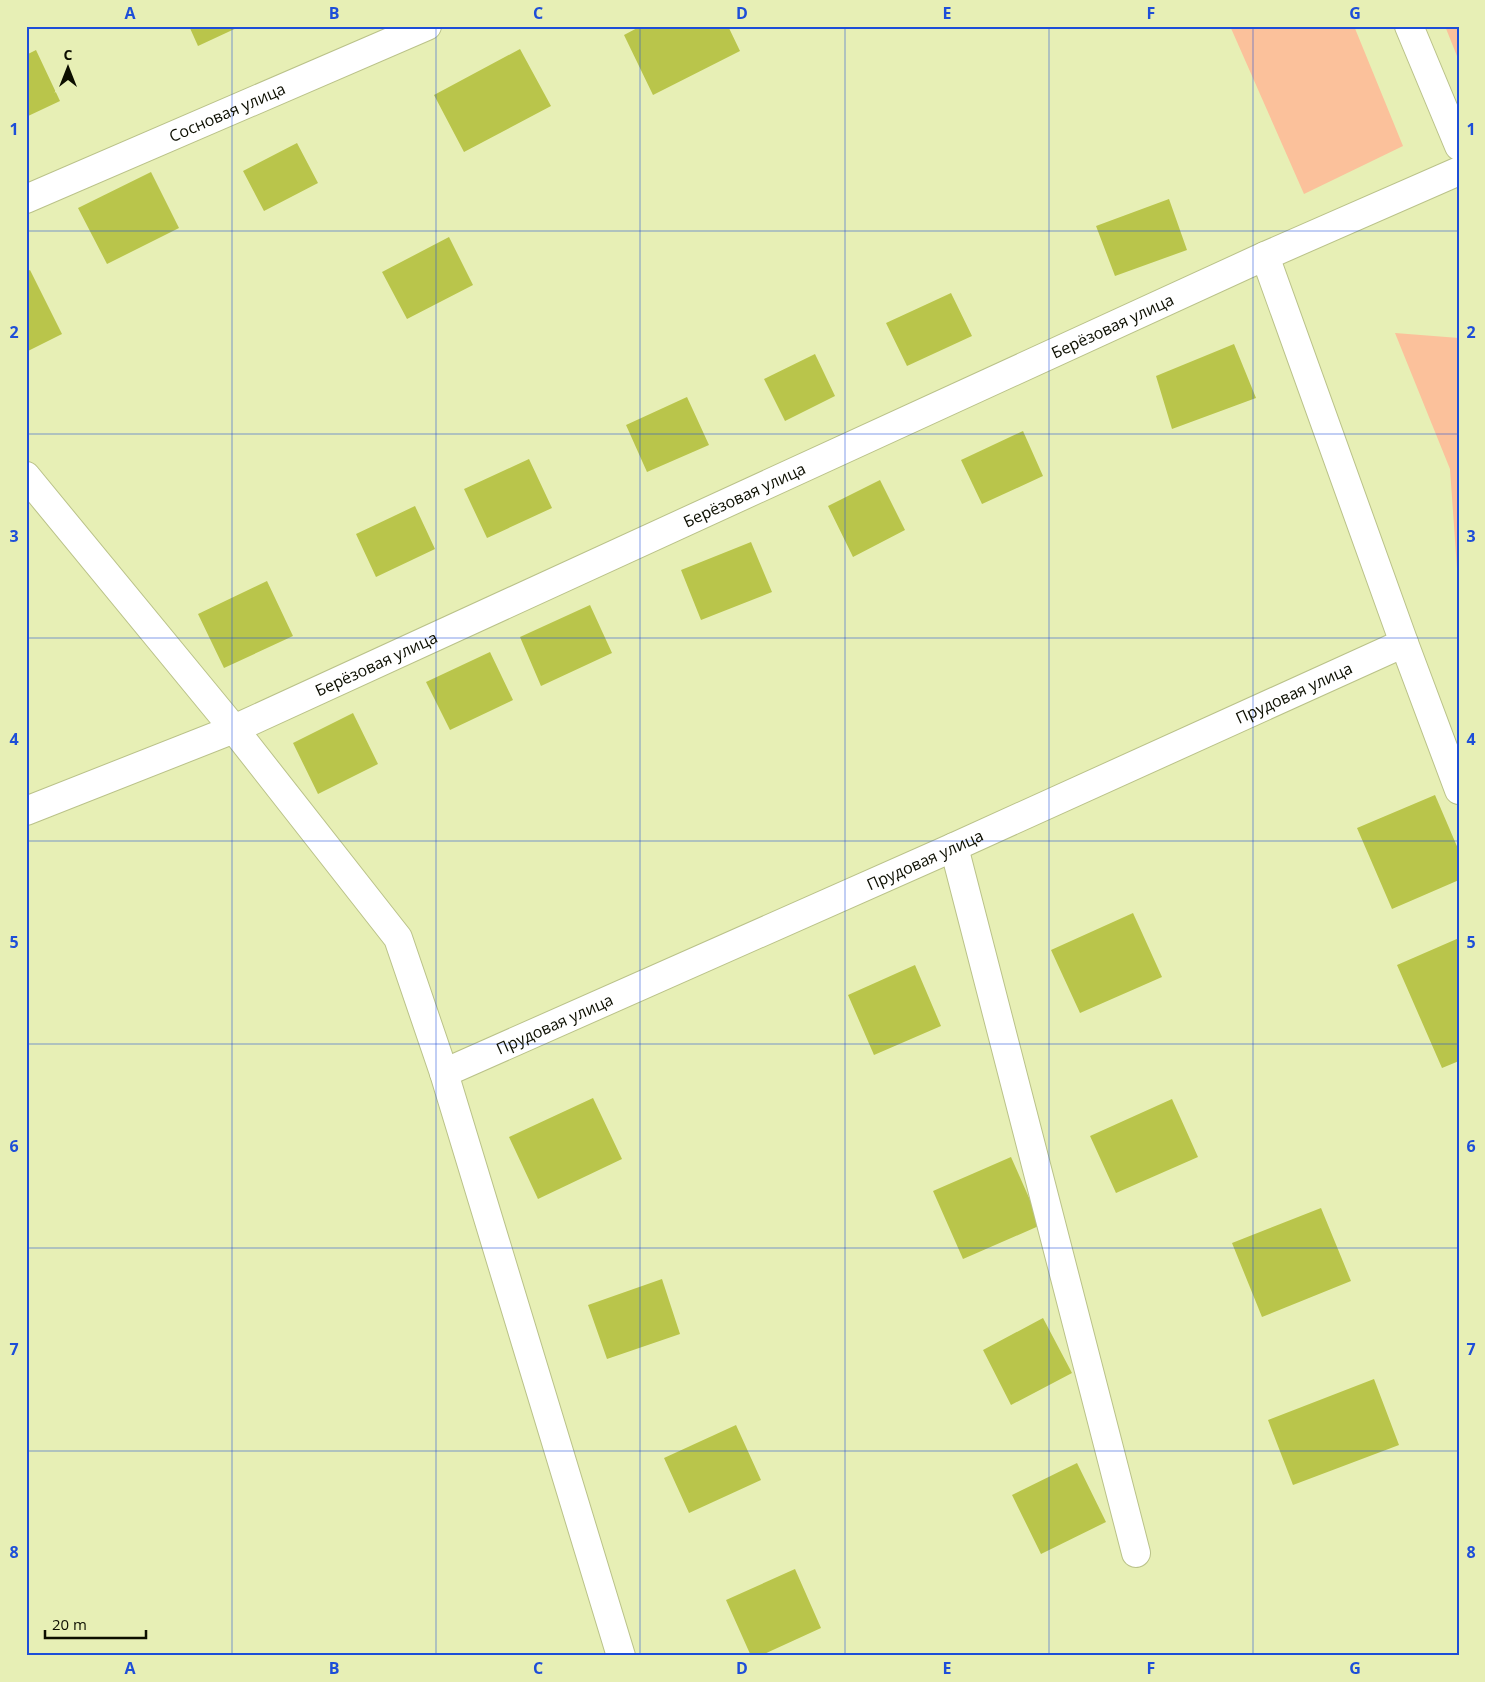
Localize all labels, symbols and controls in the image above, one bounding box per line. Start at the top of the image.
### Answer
text: A [124,2,136,24]
text: B [329,2,339,24]
text: C [533,2,543,24]
text: D [736,2,748,24]
text: E [943,2,952,24]
text: F [1147,2,1155,24]
text: G [1349,2,1361,24]
north arrow [42,42,92,92]
text: С [64,45,73,64]
street label: Сосновая улица [166,77,289,147]
text: 1 [9,118,19,140]
text: 1 [1466,118,1476,140]
street label: Берёзовая улица [1048,288,1177,364]
text: 2 [9,321,19,343]
text: 2 [1466,321,1476,343]
street label: Берёзовая улица [680,457,809,532]
text: 3 [9,525,19,547]
text: 3 [1466,525,1476,547]
street label: Берёзовая улица [311,626,441,701]
street label: Прудовая улица [1232,657,1356,729]
text: 4 [9,728,19,750]
text: 4 [1466,728,1476,750]
street label: Прудовая улица [863,824,987,895]
text: 5 [9,931,19,953]
text: 5 [1466,931,1476,953]
street label: Прудовая улица [493,988,617,1059]
text: 6 [9,1135,19,1157]
text: 6 [1466,1135,1476,1157]
text: 7 [9,1338,19,1360]
text: 7 [1466,1338,1476,1360]
text: 8 [9,1541,19,1563]
text: 8 [1466,1541,1476,1563]
scale bar [45,1607,146,1639]
text: 20 m [52,1614,87,1634]
text: A [124,1657,136,1679]
text: B [329,1657,339,1679]
text: C [533,1657,543,1679]
text: D [736,1657,748,1679]
text: E [943,1657,952,1679]
text: F [1147,1657,1155,1679]
text: G [1349,1657,1361,1679]

